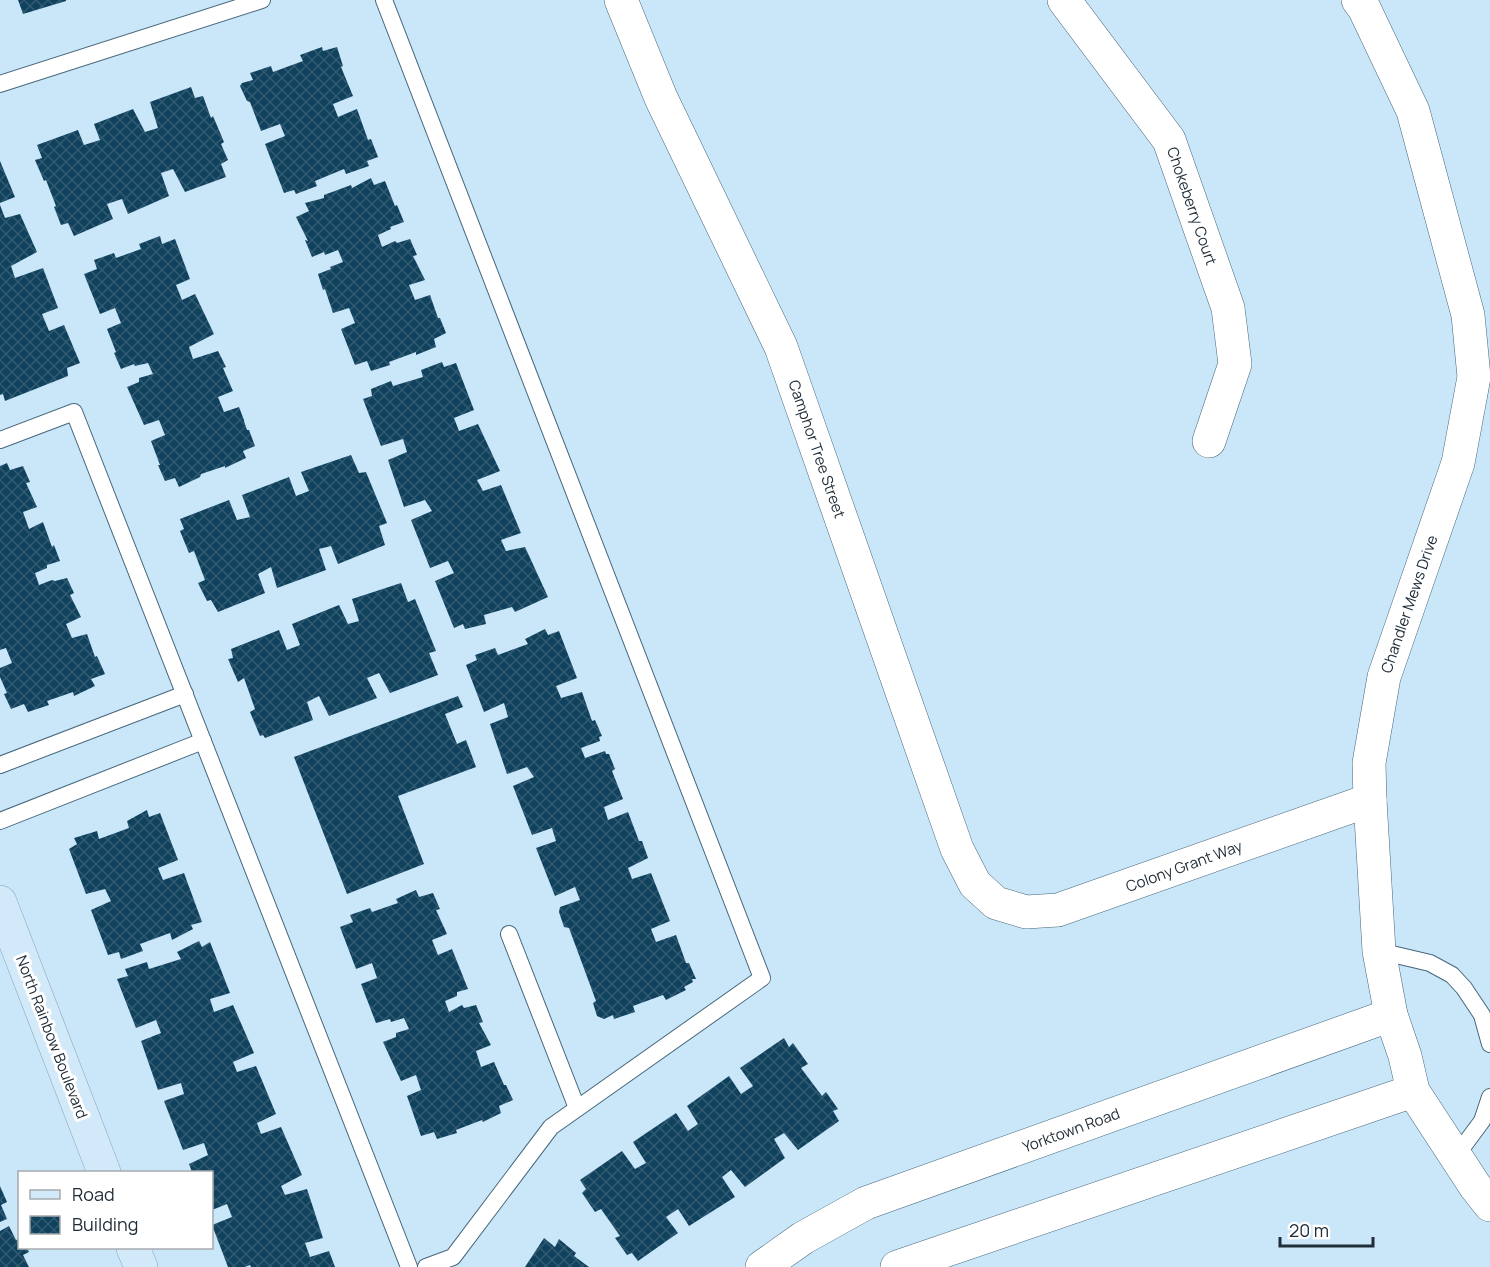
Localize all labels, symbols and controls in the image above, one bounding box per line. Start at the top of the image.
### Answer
street label: Chokeberry Court [1162,144,1222,268]
street label: Camphor Tree Street [783,377,851,521]
street label: Chandler Mews Drive [1376,532,1443,676]
street label: Colony Grant Way [1123,835,1245,897]
street label: North Rainbow Boulevard [11,952,93,1122]
street label: Yorktown Road [1019,1103,1123,1157]
legend [18,1171,213,1249]
text: Road [72,1182,115,1206]
scale bar [1280,1210,1373,1248]
text: Building [72,1212,138,1236]
text: 20 m [1289,1218,1329,1242]

